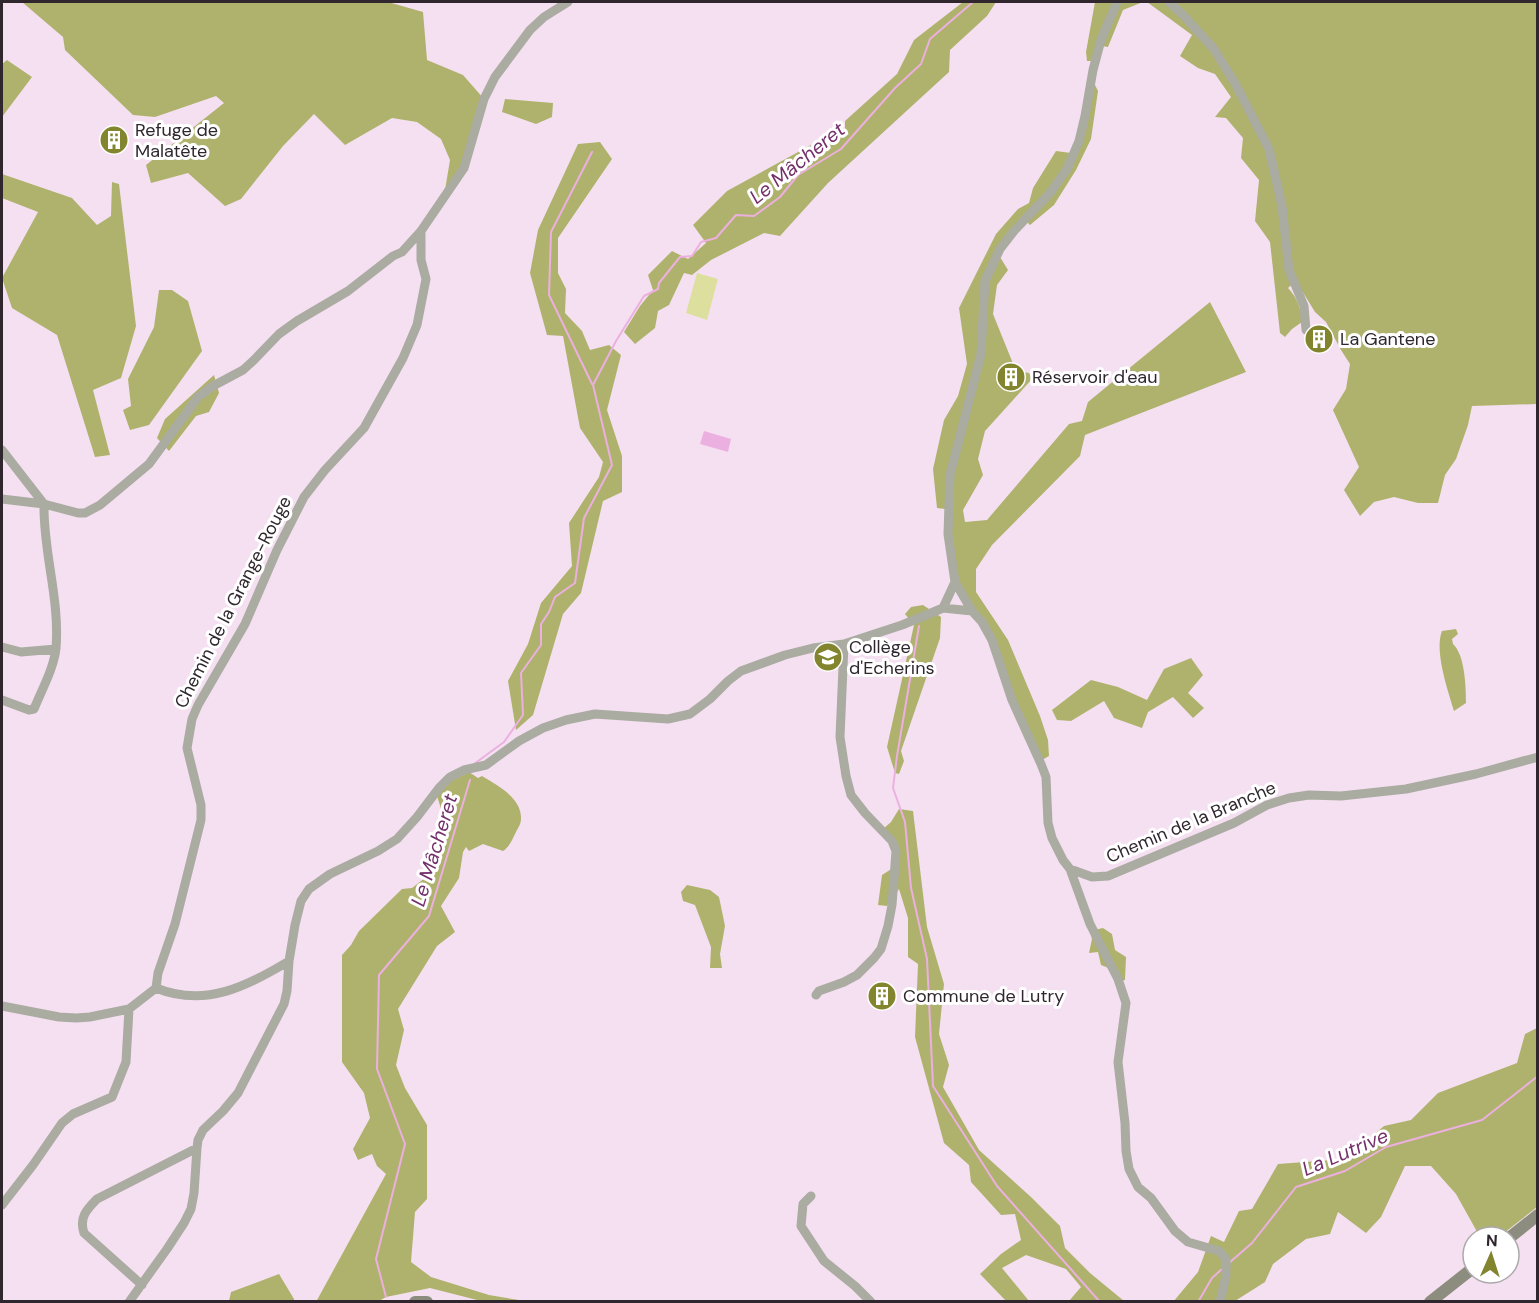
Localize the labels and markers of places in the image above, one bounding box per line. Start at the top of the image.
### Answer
place label: Refuge de Malatête [135,118,218,163]
building icon: Refuge de Malatête [98,124,130,156]
building icon: La Gantene [1303,323,1335,355]
place label: La Gantene [1340,327,1435,351]
building icon: Réservoir d'eau [995,361,1027,393]
place label: Réservoir d'eau [1032,365,1157,389]
place label: Collège d'Echerins [849,635,935,680]
school or university icon: Collège d'Echerins [812,641,844,673]
building icon: Commune de Lutry [866,980,898,1012]
place label: Commune de Lutry [903,984,1064,1008]

